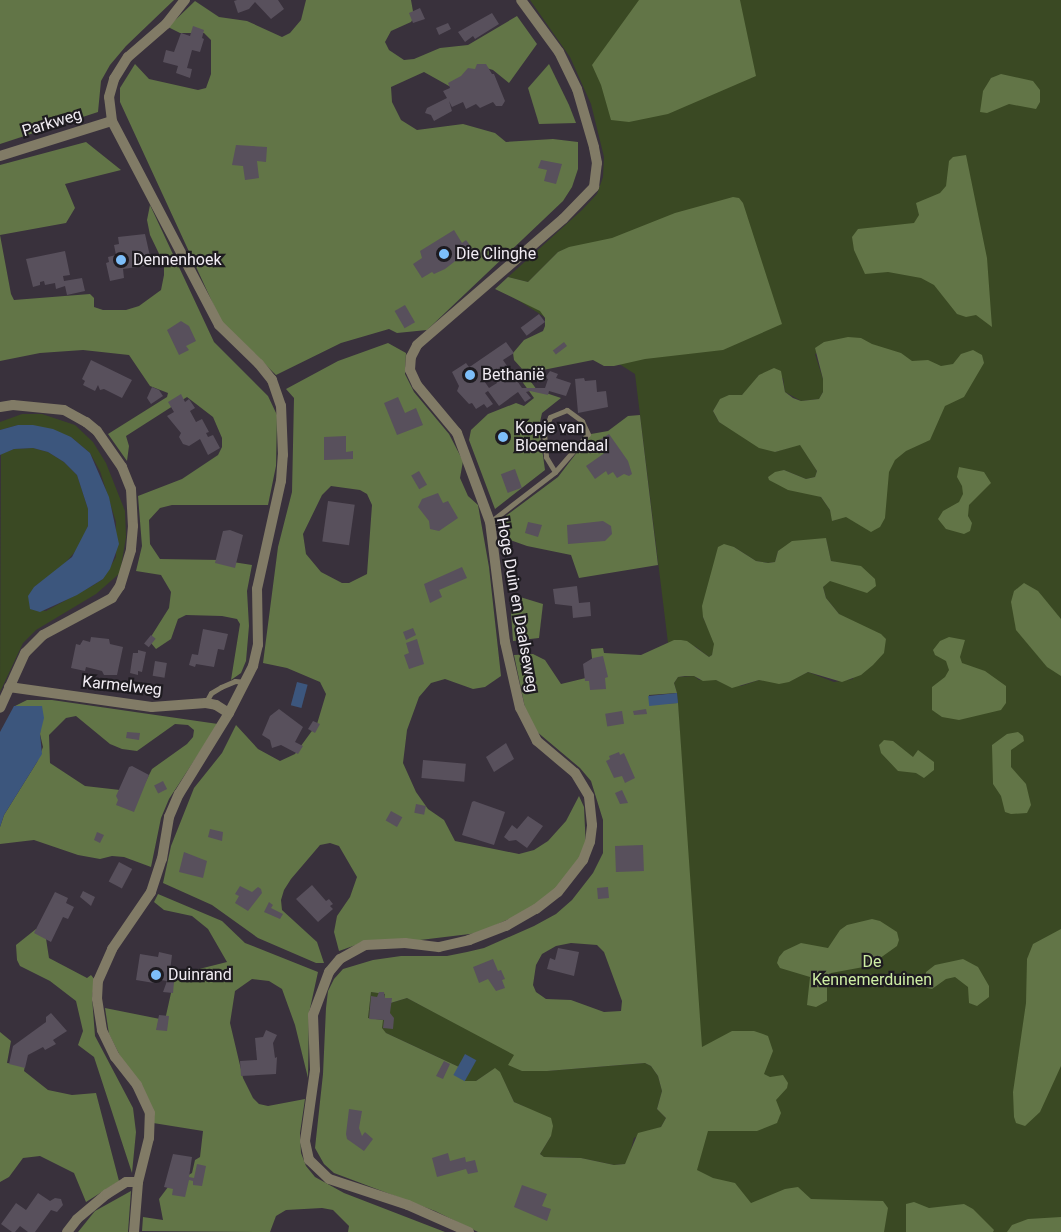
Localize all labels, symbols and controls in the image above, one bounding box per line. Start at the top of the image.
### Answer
street label: Parkweg [20,105,84,141]
place label: Die Clinghe [456,244,536,264]
marker: Die Clinghe [437,247,451,261]
place label: Dennenhoek [133,250,222,270]
marker: Dennenhoek [114,253,128,267]
place label: Bethanië [482,365,544,385]
marker: Bethanië [463,368,477,382]
place label: Kopje van Bloemendaal [515,418,608,456]
marker: Kopje van Bloemendaal [496,430,510,444]
street label: Hoge Duin en Daalseweg [492,516,542,694]
street label: Karmelweg [81,672,163,700]
park label: De Kennemerduinen [812,952,932,990]
place label: Duinrand [168,965,232,985]
marker: Duinrand [149,968,163,982]

